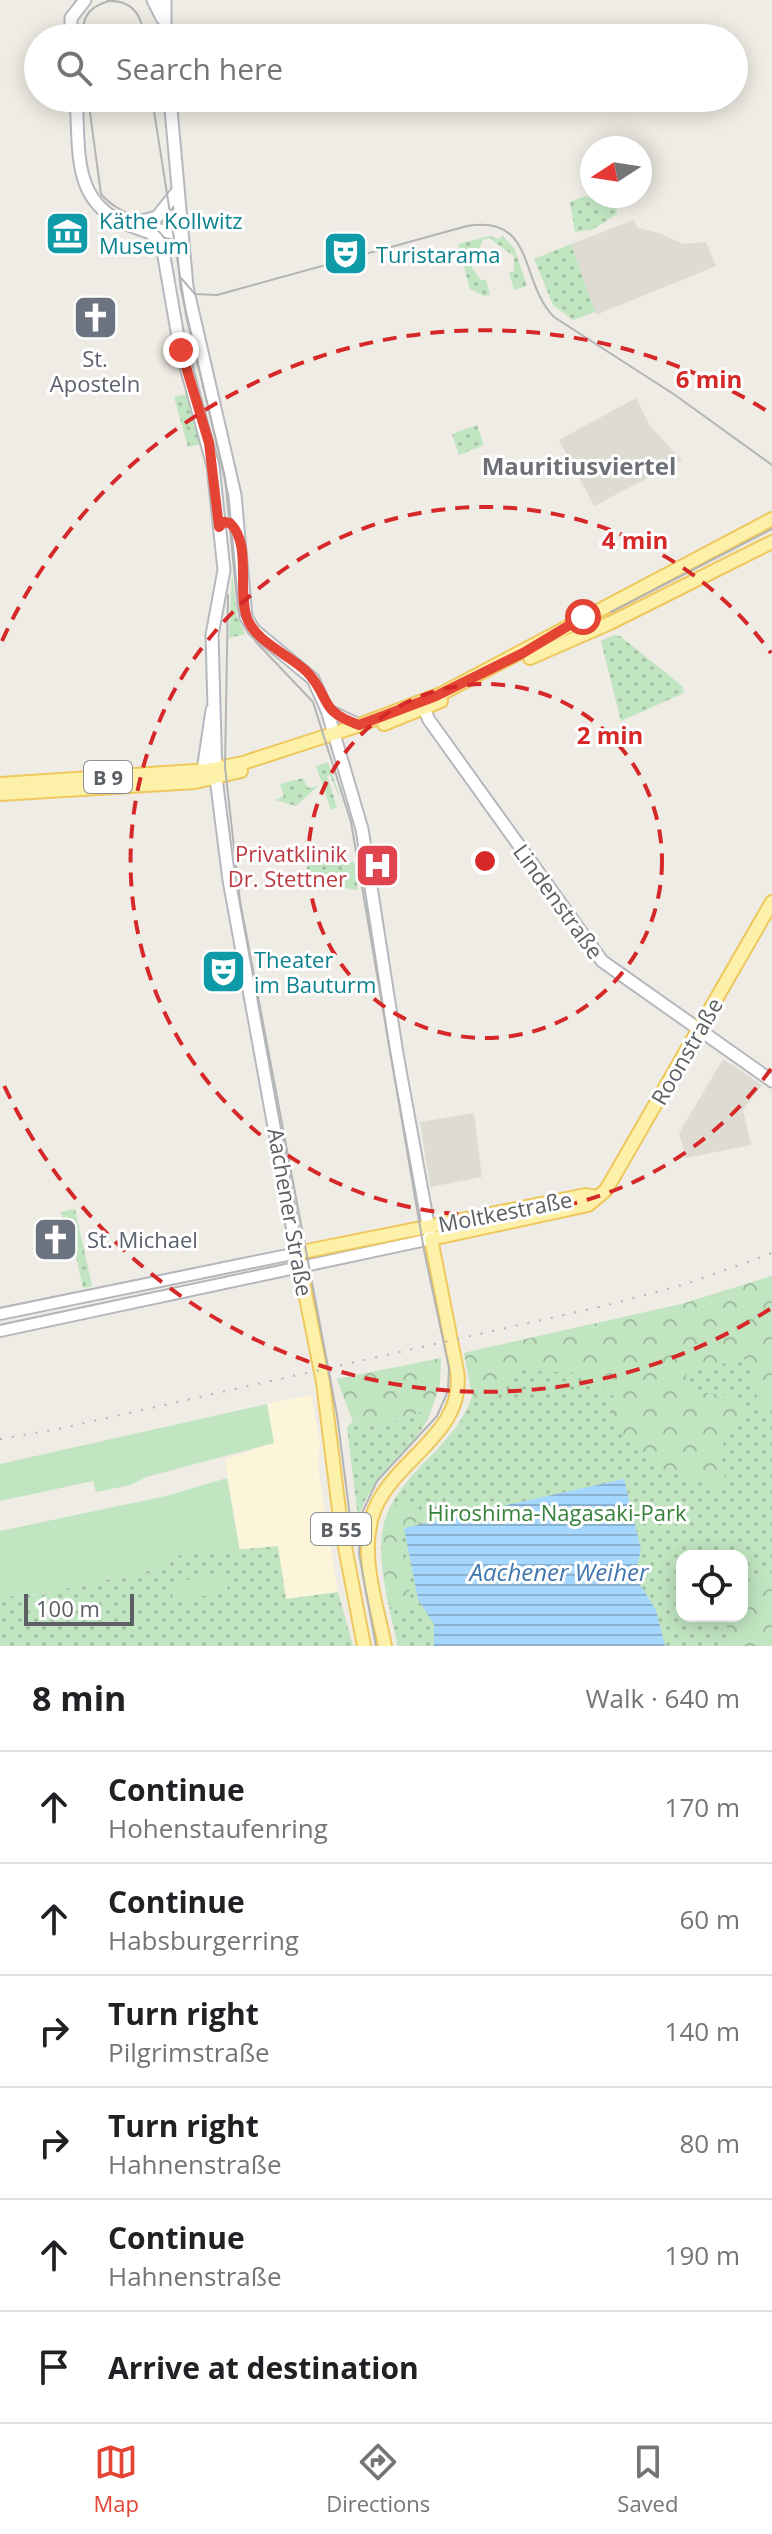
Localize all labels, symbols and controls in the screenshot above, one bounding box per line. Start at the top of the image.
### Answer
search box [24,24,748,112]
icon: search [52,46,96,90]
text: Search here [116,48,283,89]
north arrow [580,136,652,208]
place label: Käthe Kollwitz Museum [99,205,243,260]
museum icon: Käthe Kollwitz Museum [44,209,92,257]
theatre icon: Turistarama [321,230,369,278]
place label: Turistarama [376,239,501,269]
church icon: St. Aposteln [71,293,119,341]
route end [163,332,199,368]
place label: St. Aposteln [50,343,140,398]
text: 6 min [676,362,742,395]
district label: Mauritiusviertel [482,449,676,482]
text: 4 min [602,523,668,556]
route start [565,599,601,635]
text: 2 min [577,718,643,751]
road number: B 9 [84,761,132,793]
street label: Lindenstraße [507,837,611,965]
place label: Privatklinik Dr. Stettner [228,838,347,893]
hospital icon: Privatklinik Dr. Stettner [354,842,402,890]
centre of rings [471,847,499,875]
place label: Theater im Bauturm [254,944,376,999]
theatre icon: Theater im Bauturm [199,948,247,996]
street label: Roonstraße [643,992,729,1110]
street label: Aachener Straße [261,1126,321,1298]
street label: Moltkestraße [435,1183,575,1239]
church icon: St. Michael [32,1215,80,1263]
place label: St. Michael [87,1224,198,1254]
park label: Hiroshima-Nagasaki-Park [427,1497,687,1527]
road number: B 55 [311,1513,371,1545]
map controls [676,1550,748,1622]
button: locate [676,1550,748,1622]
water label: Aachener Weiher [468,1555,650,1588]
scale bar [24,1590,134,1626]
text: 100 m [36,1593,100,1623]
text: 8 min [32,1675,126,1721]
text: Walk · 640 m [586,1680,740,1716]
text: Continue [108,1769,245,1810]
icon: ahead [32,1785,76,1829]
text: 170 m [665,1789,740,1825]
text: Hohenstaufenring [108,1810,328,1846]
text: Continue [108,1881,245,1922]
icon: ahead [32,1897,76,1941]
text: 60 m [679,1901,740,1937]
text: Habsburgerring [108,1922,299,1958]
text: Turn right [108,1993,259,2034]
icon: right [32,2009,76,2053]
text: 140 m [665,2013,740,2049]
text: Pilgrimstraße [108,2034,270,2070]
text: Turn right [108,2105,259,2146]
icon: right [32,2121,76,2165]
text: 80 m [679,2125,740,2161]
text: Hahnenstraße [108,2146,282,2182]
text: Continue [108,2217,245,2258]
icon: ahead [32,2233,76,2277]
text: 190 m [665,2237,740,2273]
text: Hahnenstraße [108,2258,282,2294]
icon: arrive [32,2345,76,2389]
text: Arrive at destination [108,2347,419,2388]
tab: Map [94,2440,139,2518]
tab: Directions [326,2440,430,2518]
tab: Saved [617,2440,678,2518]

